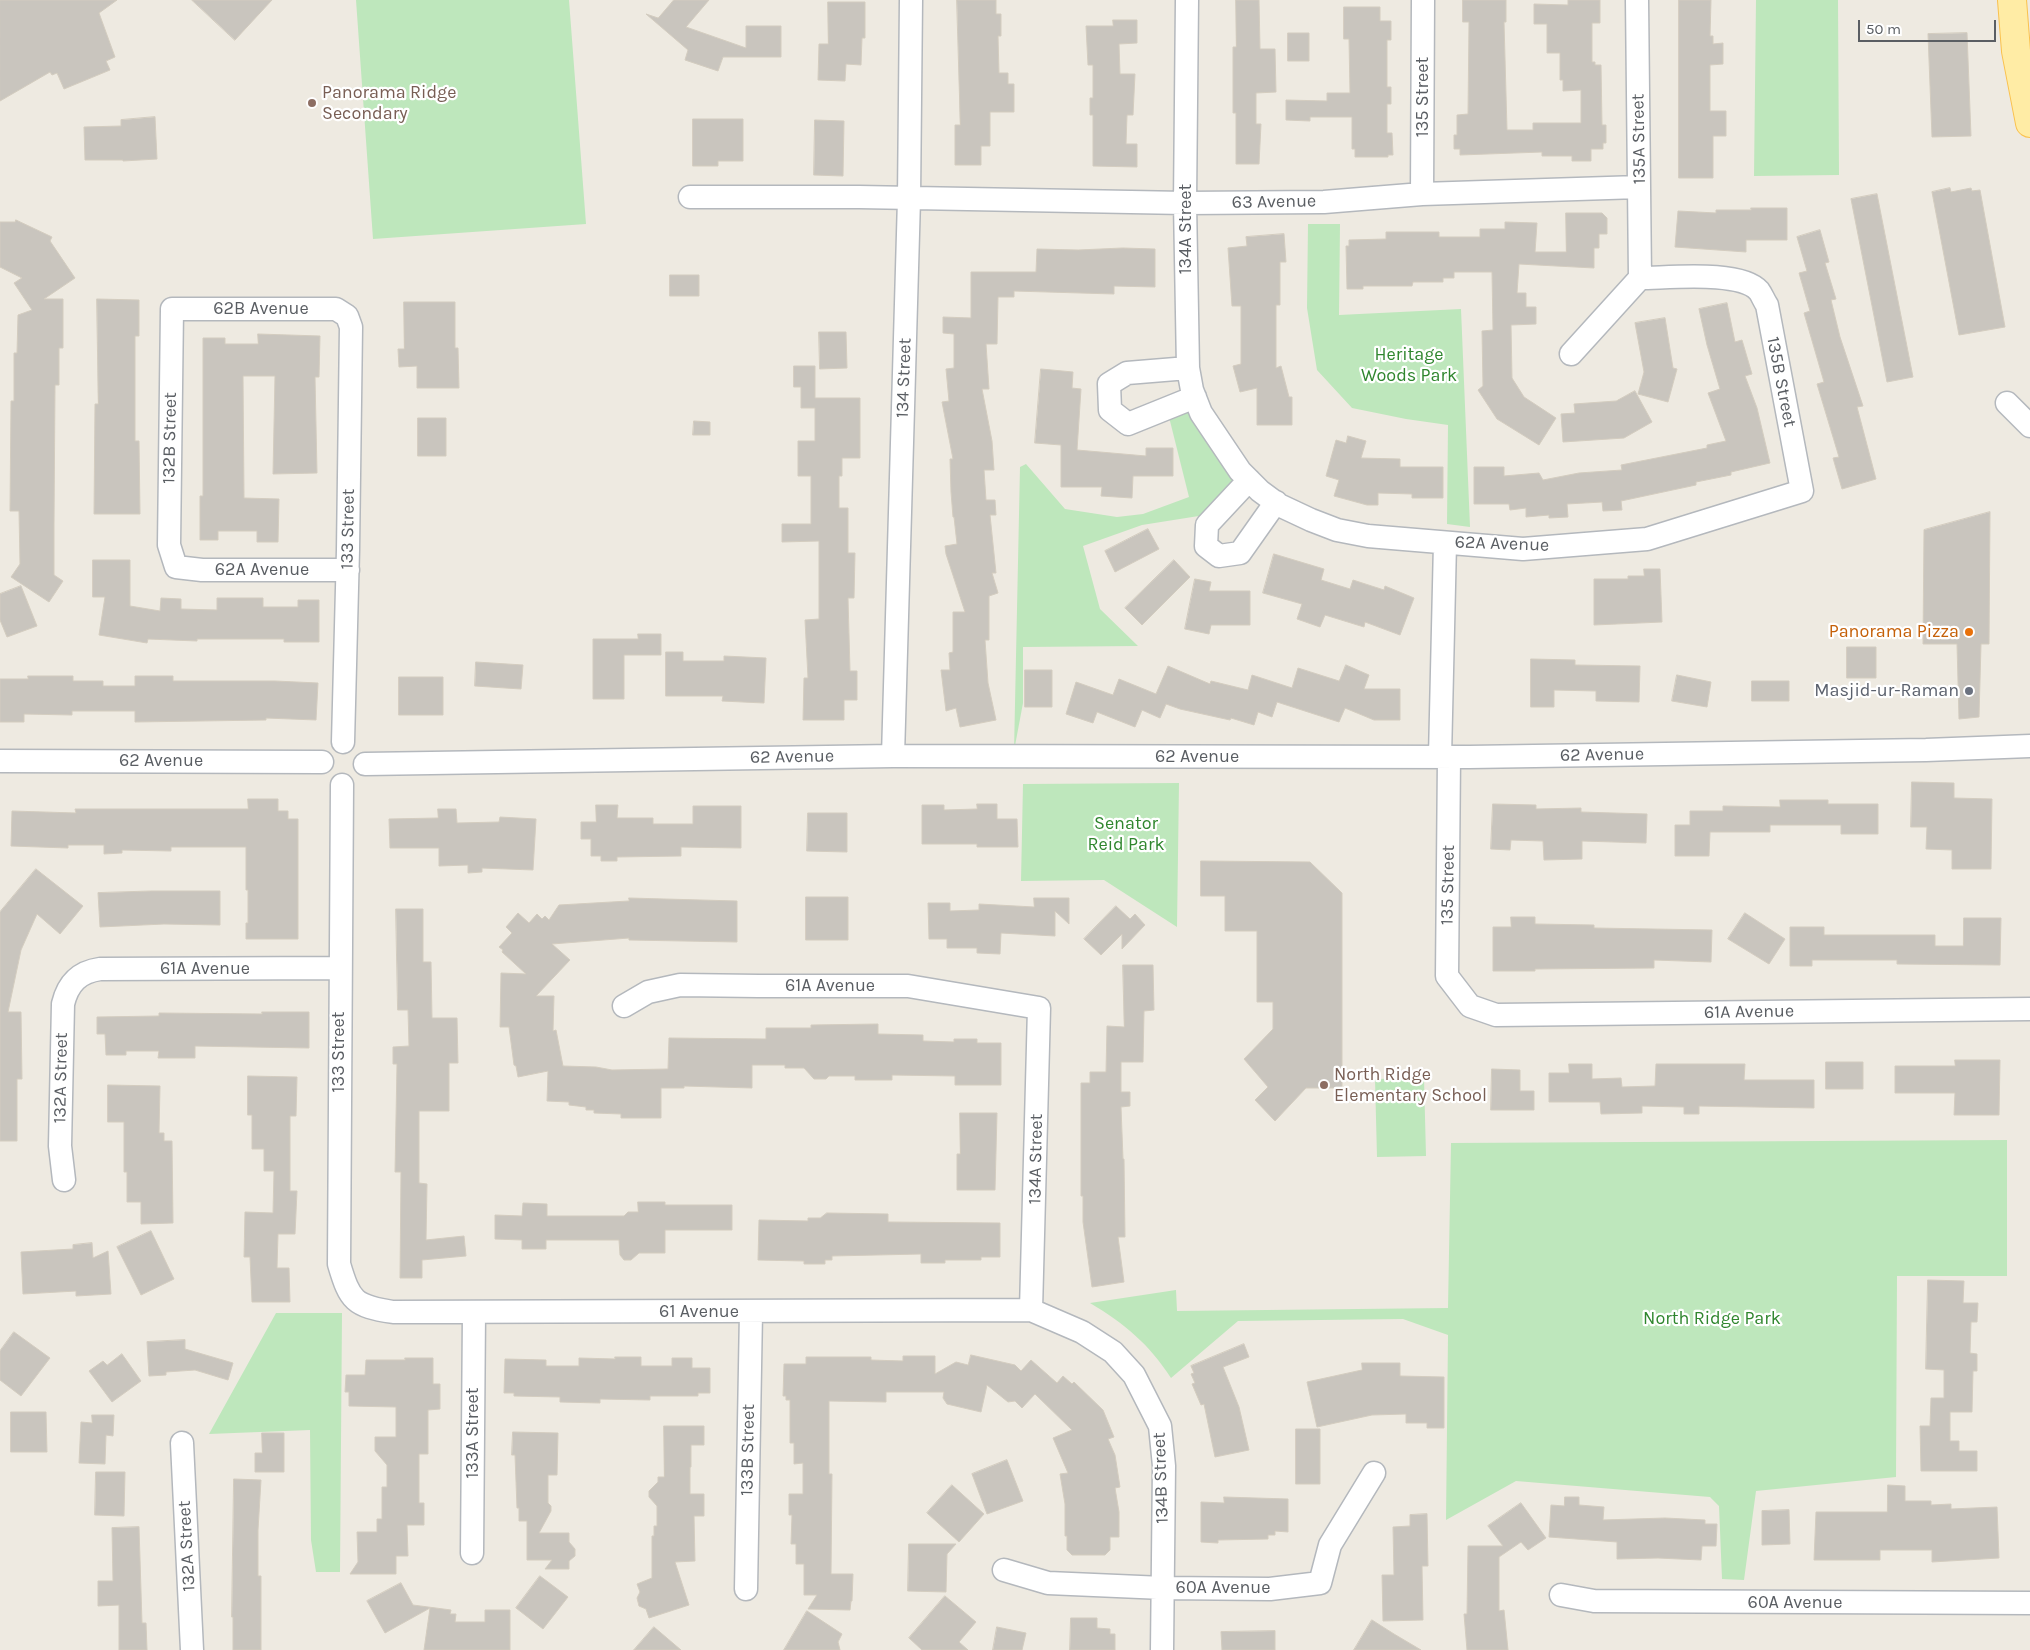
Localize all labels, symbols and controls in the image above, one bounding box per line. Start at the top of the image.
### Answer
scale bar [1860,10,1998,42]
text: 50 m [1866,20,1901,38]
street label: 135 Street [1412,57,1434,137]
place label: Panorama Ridge Secondary [322,82,456,125]
street label: 135A Street [1627,93,1651,185]
marker: Panorama Ridge Secondary [306,97,318,109]
street label: 134A Street [1175,184,1197,274]
street label: 63 Avenue [1232,190,1316,214]
street label: 62B Avenue [213,298,309,320]
street label: 135B Street [1762,335,1800,429]
street label: 134 Street [892,337,916,419]
park label: Heritage Woods Park [1361,344,1457,386]
street label: 132B Street [158,392,182,484]
street label: 133 Street [336,488,360,570]
street label: 62A Avenue [1454,532,1550,556]
street label: 62A Avenue [215,559,309,581]
place label: Panorama Pizza [1829,621,1959,643]
marker: Panorama Pizza [1963,626,1975,638]
place label: Masjid-ur-Raman [1814,680,1959,702]
marker: Masjid-ur-Raman [1963,685,1975,697]
street label: 62 Avenue [1560,743,1644,767]
street label: 62 Avenue [750,745,834,769]
street label: 62 Avenue [1155,746,1239,768]
street label: 62 Avenue [119,750,203,772]
park label: Senator Reid Park [1087,813,1165,856]
street label: 135 Street [1436,845,1460,925]
street label: 61A Avenue [160,958,250,980]
street label: 61A Avenue [785,975,875,997]
street label: 61A Avenue [1704,1000,1794,1024]
street label: 133 Street [328,1012,350,1092]
street label: 132A Street [49,1032,73,1124]
place label: North Ridge Elementary School [1334,1064,1487,1106]
marker: North Ridge Elementary School [1318,1079,1330,1091]
street label: 134A Street [1024,1113,1048,1205]
street label: 61 Avenue [659,1301,739,1323]
park label: North Ridge Park [1643,1308,1781,1330]
street label: 133A Street [462,1387,484,1479]
street label: 133B Street [736,1404,760,1496]
street label: 134B Street [1149,1432,1173,1524]
street label: 132A Street [174,1500,200,1592]
street label: 60A Avenue [1176,1577,1270,1599]
street label: 60A Avenue [1748,1592,1842,1614]

